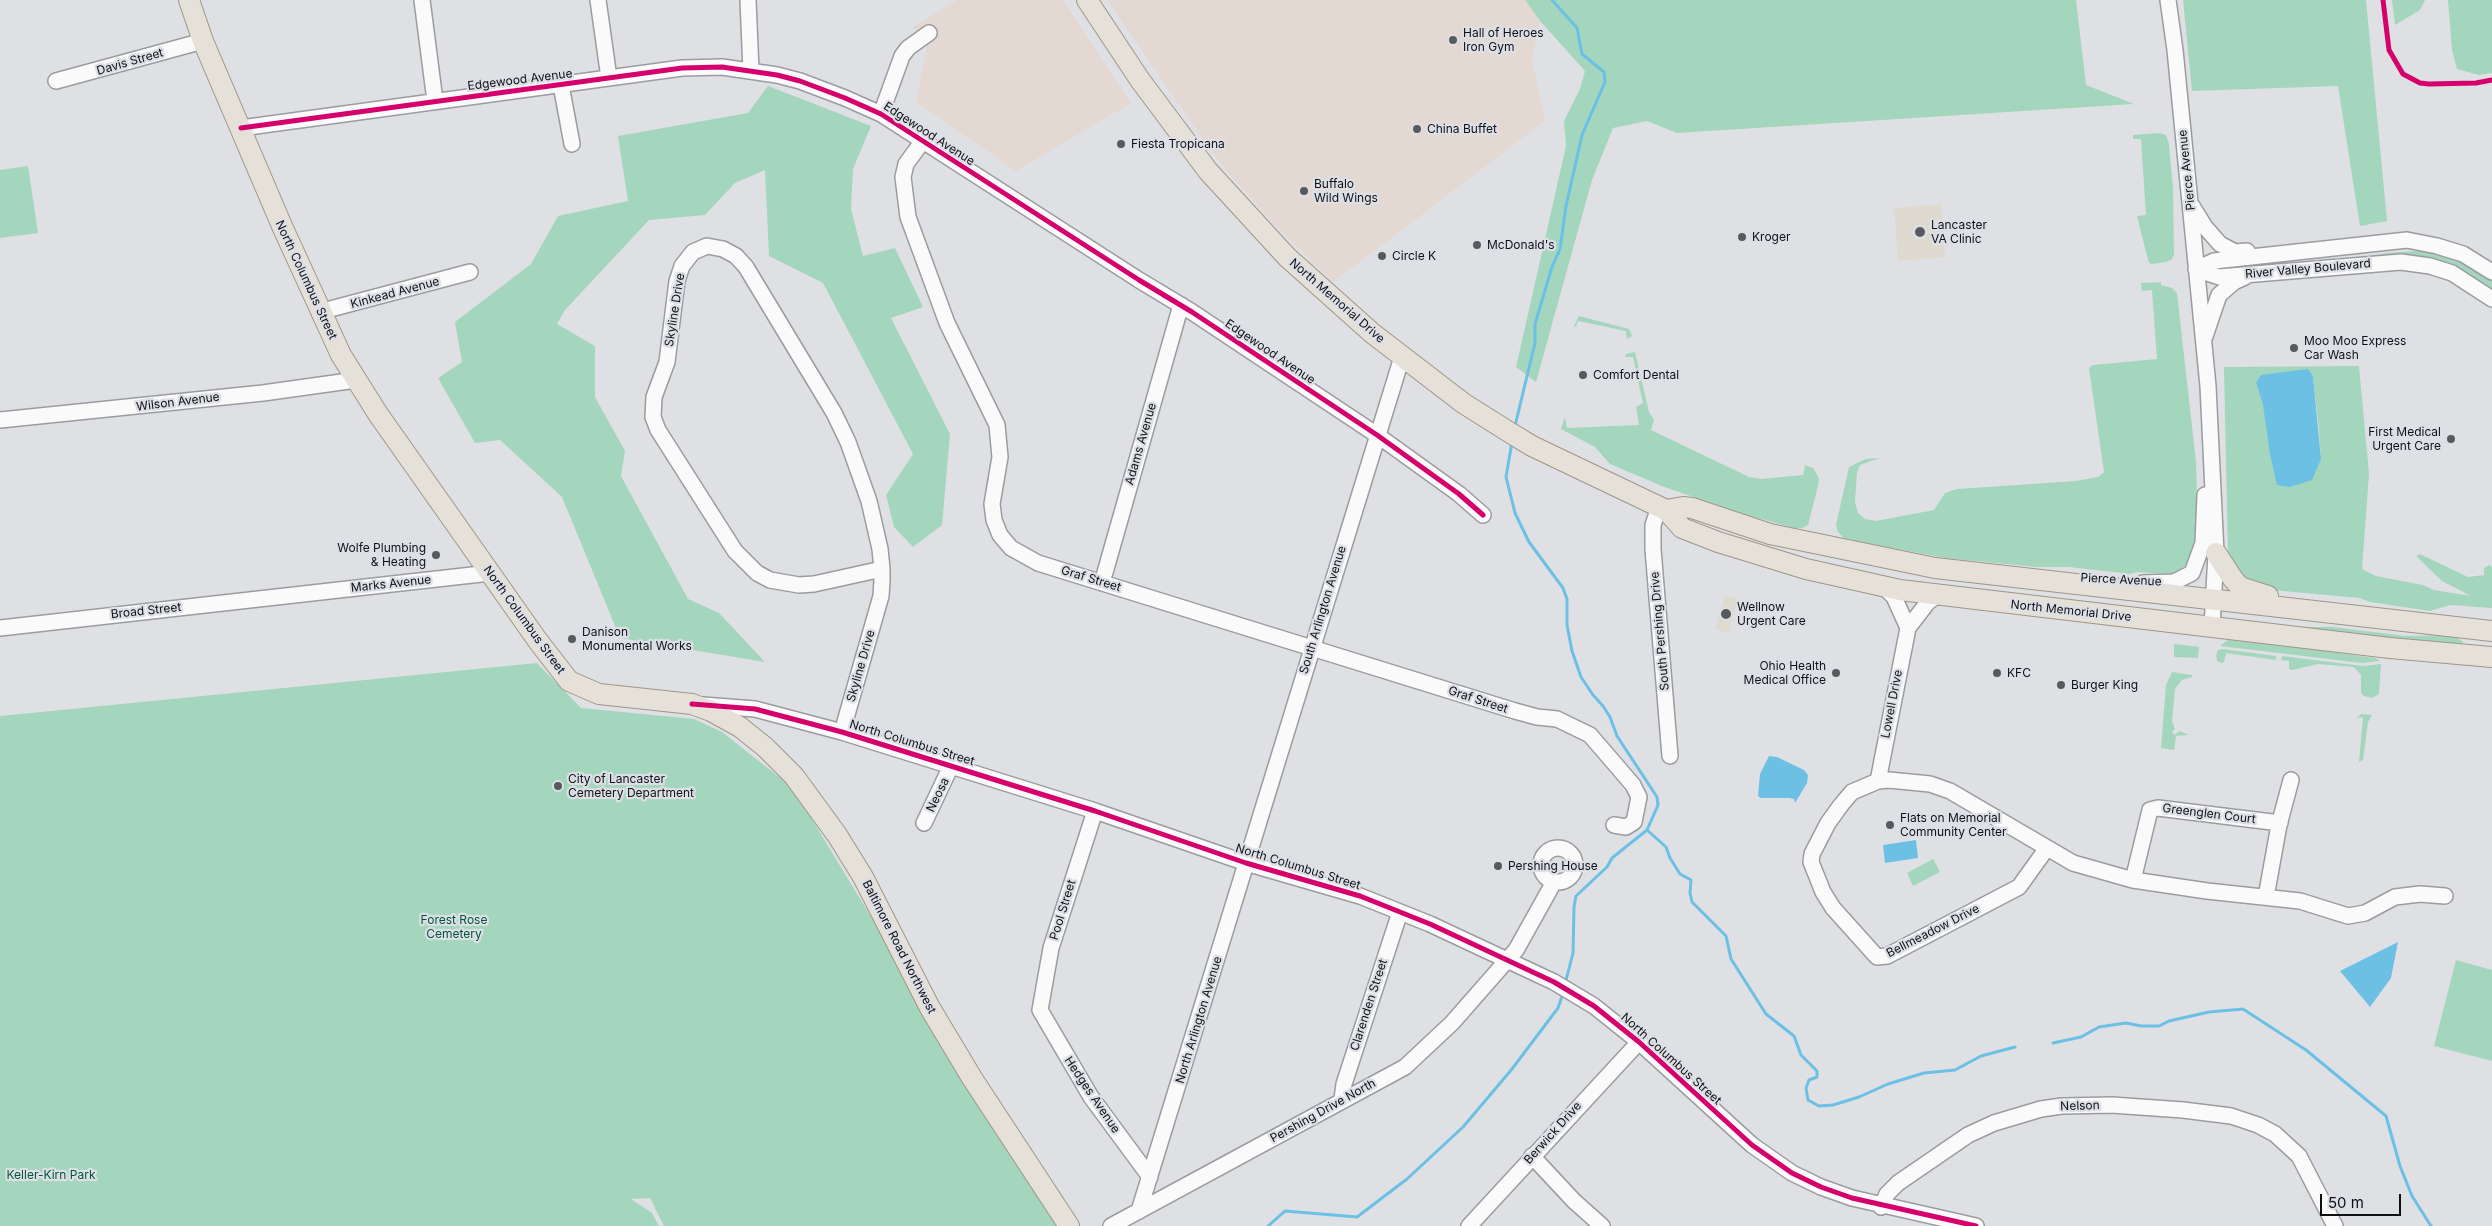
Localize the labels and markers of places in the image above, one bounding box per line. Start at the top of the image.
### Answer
place label: Hall of Heroes Iron Gym [1463,26,1544,54]
marker: Hall of Heroes Iron Gym [1447,34,1459,46]
place label: China Buffet [1427,122,1497,136]
marker: China Buffet [1411,123,1423,135]
place label: Fiesta Tropicana [1131,137,1225,151]
marker: Fiesta Tropicana [1115,138,1127,150]
place label: Buffalo Wild Wings [1314,177,1378,205]
marker: Buffalo Wild Wings [1298,185,1310,197]
place label: Lancaster VA Clinic [1931,218,1987,246]
marker: Lancaster VA Clinic [1913,225,1927,239]
place label: Kroger [1752,230,1790,244]
marker: Kroger [1736,231,1748,243]
place label: McDonald's [1487,238,1555,252]
marker: McDonald's [1471,239,1483,251]
place label: Circle K [1392,249,1436,263]
marker: Circle K [1376,250,1388,262]
place label: Moo Moo Express Car Wash [2304,334,2406,362]
marker: Moo Moo Express Car Wash [2288,342,2300,354]
place label: Comfort Dental [1593,368,1679,382]
marker: Comfort Dental [1577,369,1589,381]
place label: First Medical Urgent Care [2368,425,2441,453]
marker: First Medical Urgent Care [2445,433,2457,445]
place label: Wolfe Plumbing & Heating [337,541,426,569]
marker: Wolfe Plumbing & Heating [430,549,442,561]
place label: Wellnow Urgent Care [1737,600,1806,628]
marker: Wellnow Urgent Care [1719,607,1733,621]
place label: Danison Monumental Works [582,625,692,653]
marker: Danison Monumental Works [566,633,578,645]
place label: Ohio Health Medical Office [1744,659,1826,687]
place label: KFC [2007,666,2031,680]
marker: Ohio Health Medical Office [1830,667,1842,679]
marker: KFC [1991,667,2003,679]
place label: Burger King [2071,678,2138,692]
marker: Burger King [2055,679,2067,691]
place label: City of Lancaster Cemetery Department [568,772,694,800]
marker: City of Lancaster Cemetery Department [552,780,564,792]
place label: Flats on Memorial Community Center [1900,811,2007,839]
marker: Flats on Memorial Community Center [1884,819,1896,831]
place label: Pershing House [1508,859,1598,873]
marker: Pershing House [1492,860,1504,872]

